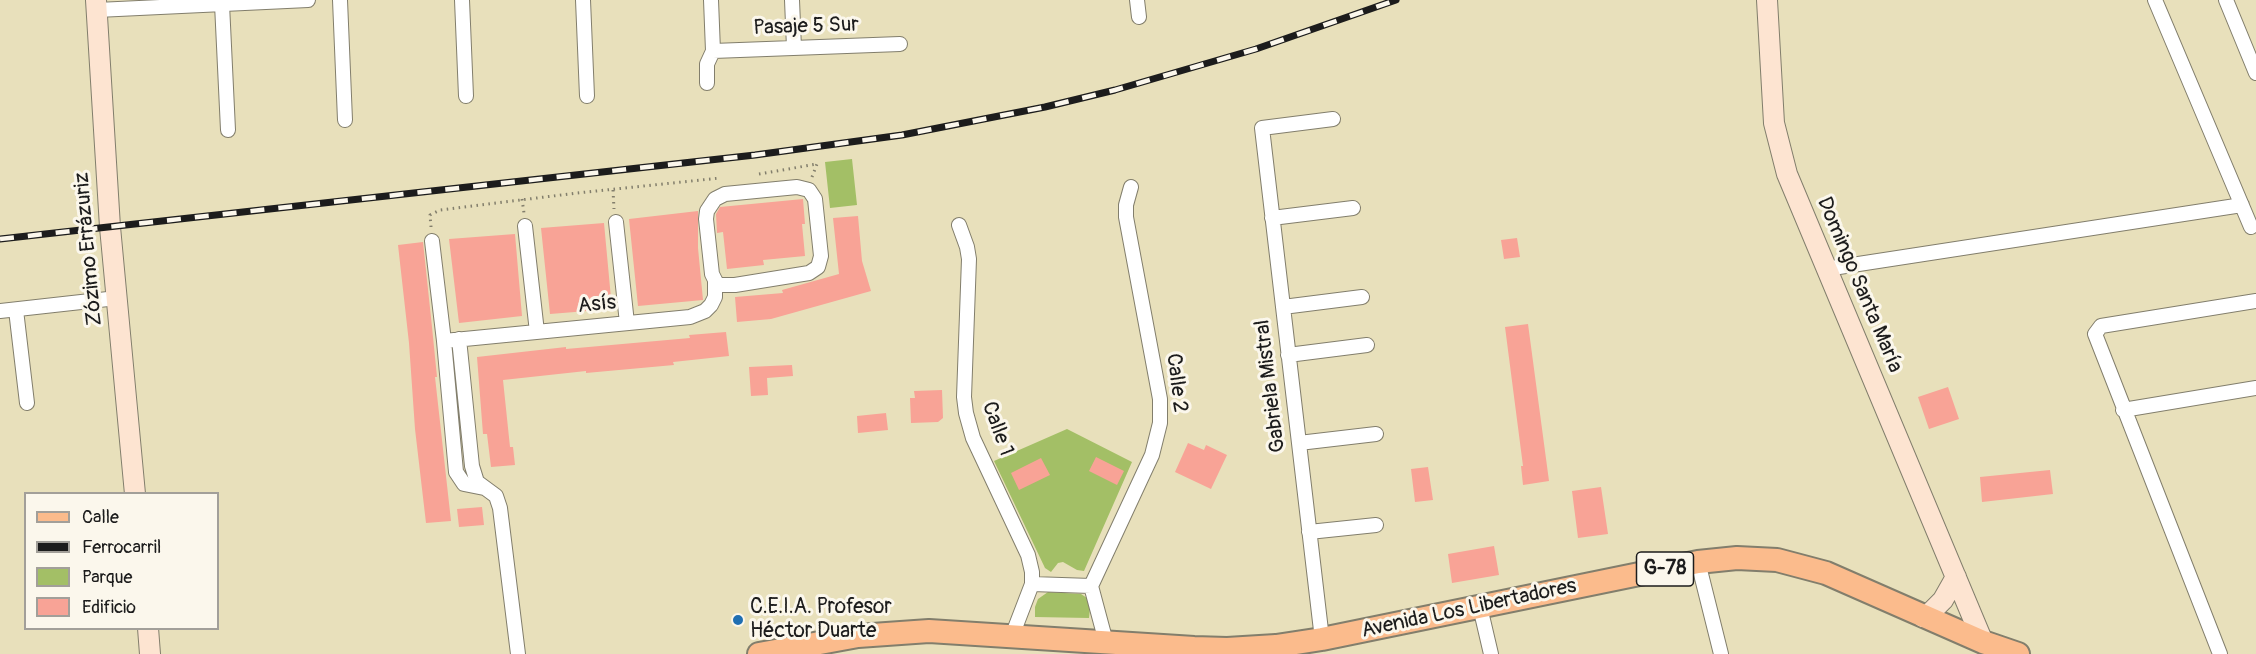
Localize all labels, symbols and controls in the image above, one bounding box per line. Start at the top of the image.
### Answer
street label: Pasaje 5 Sur [753,13,859,41]
street label: Zózimo Errázuriz [70,171,108,327]
street label: Domingo Santa María [1811,193,1907,377]
street label: Asís [577,290,617,320]
street label: Gabriela Mistral [1250,318,1292,454]
street label: Calle 2 [1160,352,1192,414]
street label: Calle 1 [976,398,1018,460]
legend [24,492,219,630]
text: Calle [82,506,119,529]
text: Ferrocarril [82,536,161,559]
road number: G-78 [1636,552,1694,586]
text: Parque [82,566,132,589]
street label: Avenida Los Libertadores [1359,574,1579,644]
place label: C.E.I.A. Profesor Héctor Duarte [750,595,892,645]
text: Edificio [82,596,136,619]
marker: C.E.I.A. Profesor Héctor Duarte [731,613,745,627]

